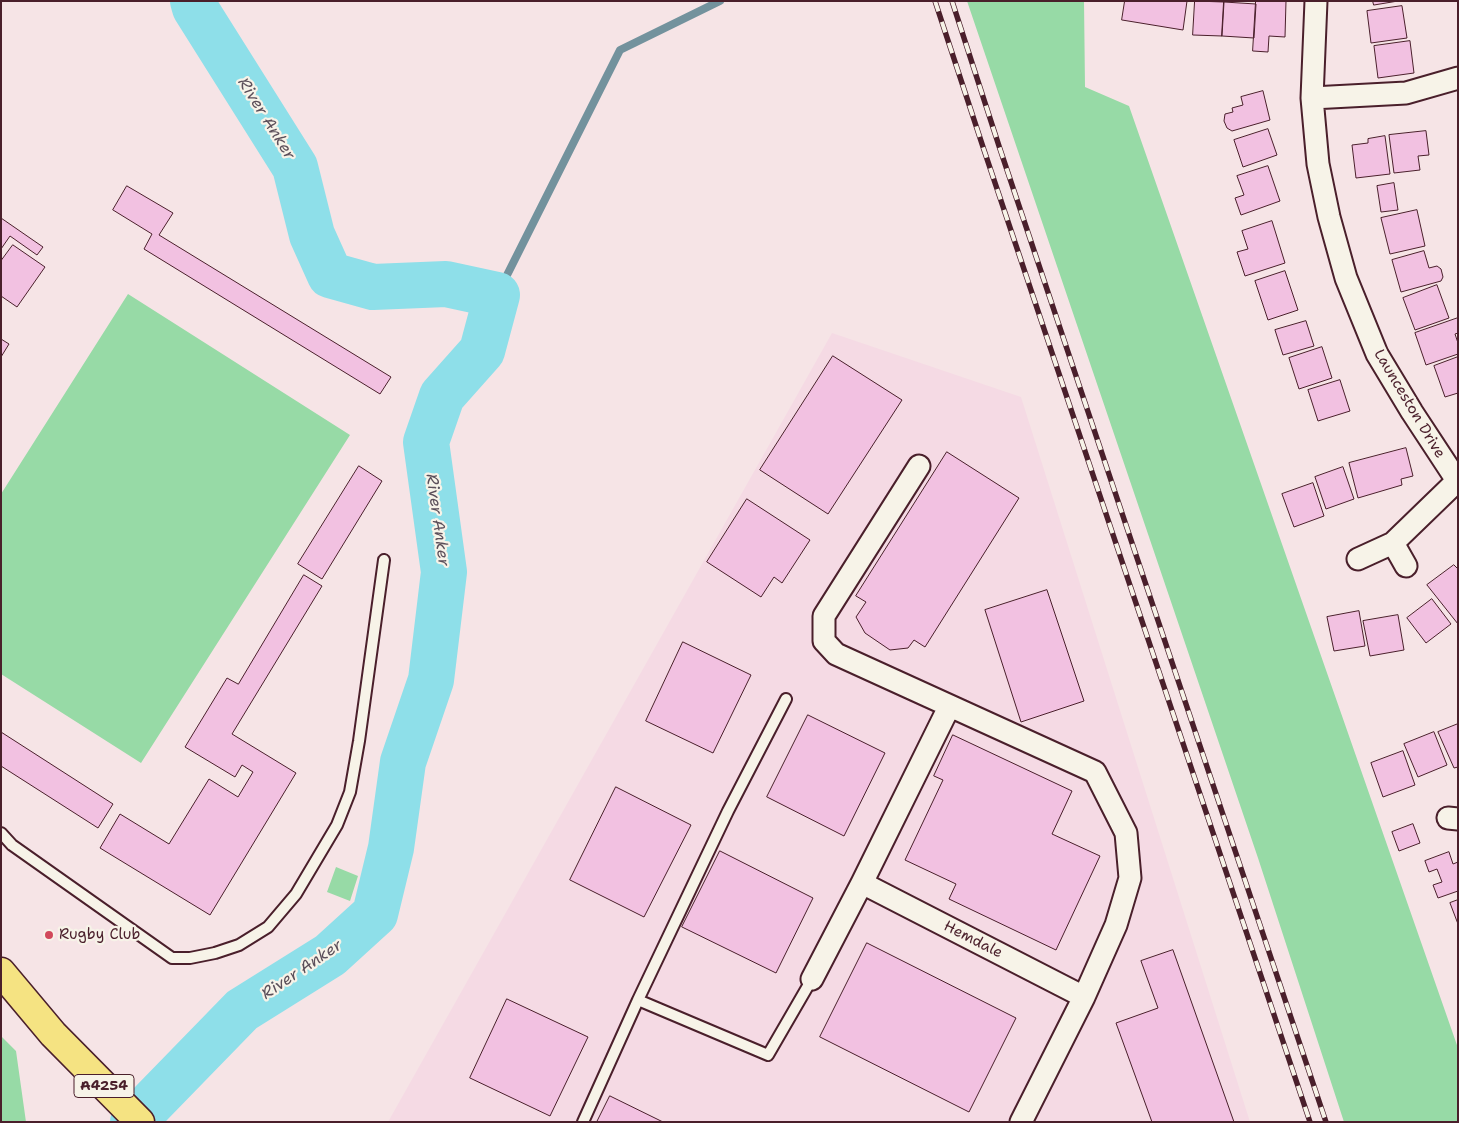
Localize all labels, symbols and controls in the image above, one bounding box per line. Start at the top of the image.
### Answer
water label: River Anker [233,74,299,164]
street label: Launceston Drive [1369,346,1449,462]
water label: River Anker [421,473,453,567]
street label: Hemdale [941,918,1005,962]
place label: Rugby Club [59,926,140,944]
marker: Rugby Club [43,929,55,941]
water label: River Anker [258,936,346,1004]
road number: A4254 [74,1074,134,1098]

